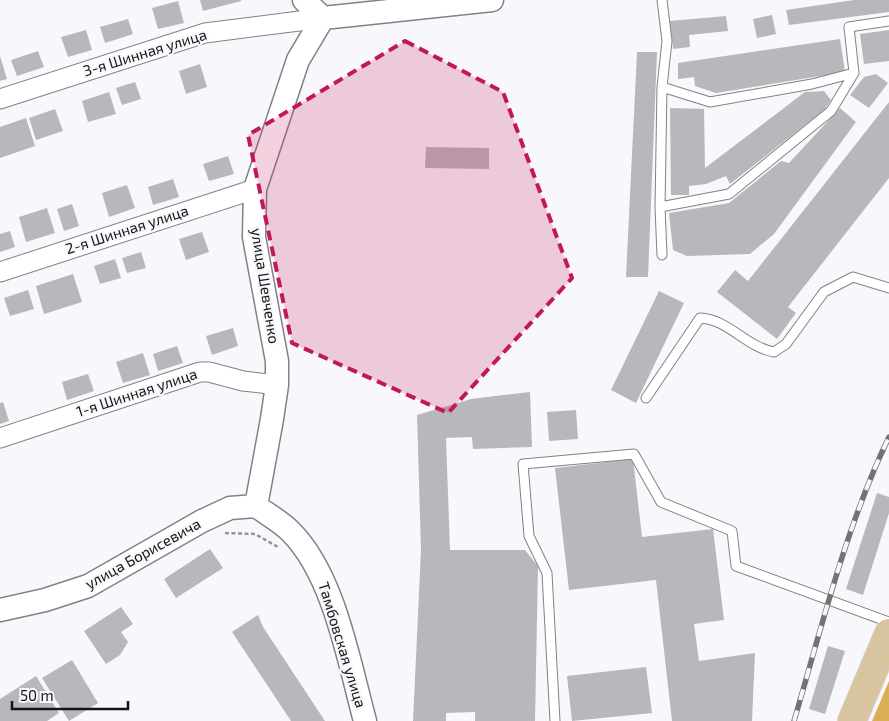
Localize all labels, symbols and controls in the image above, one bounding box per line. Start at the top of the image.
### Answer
street label: 3-я Шинная улица [81,25,209,80]
street label: 2-я Шинная улица [63,201,191,258]
street label: улица Шевченко [247,227,284,345]
street label: 1-я Шинная улица [74,364,200,421]
street label: улица Борисевича [82,514,204,593]
street label: Тамбовская улица [314,580,371,710]
scale bar [12,678,129,710]
text: 50 m [20,686,54,704]

